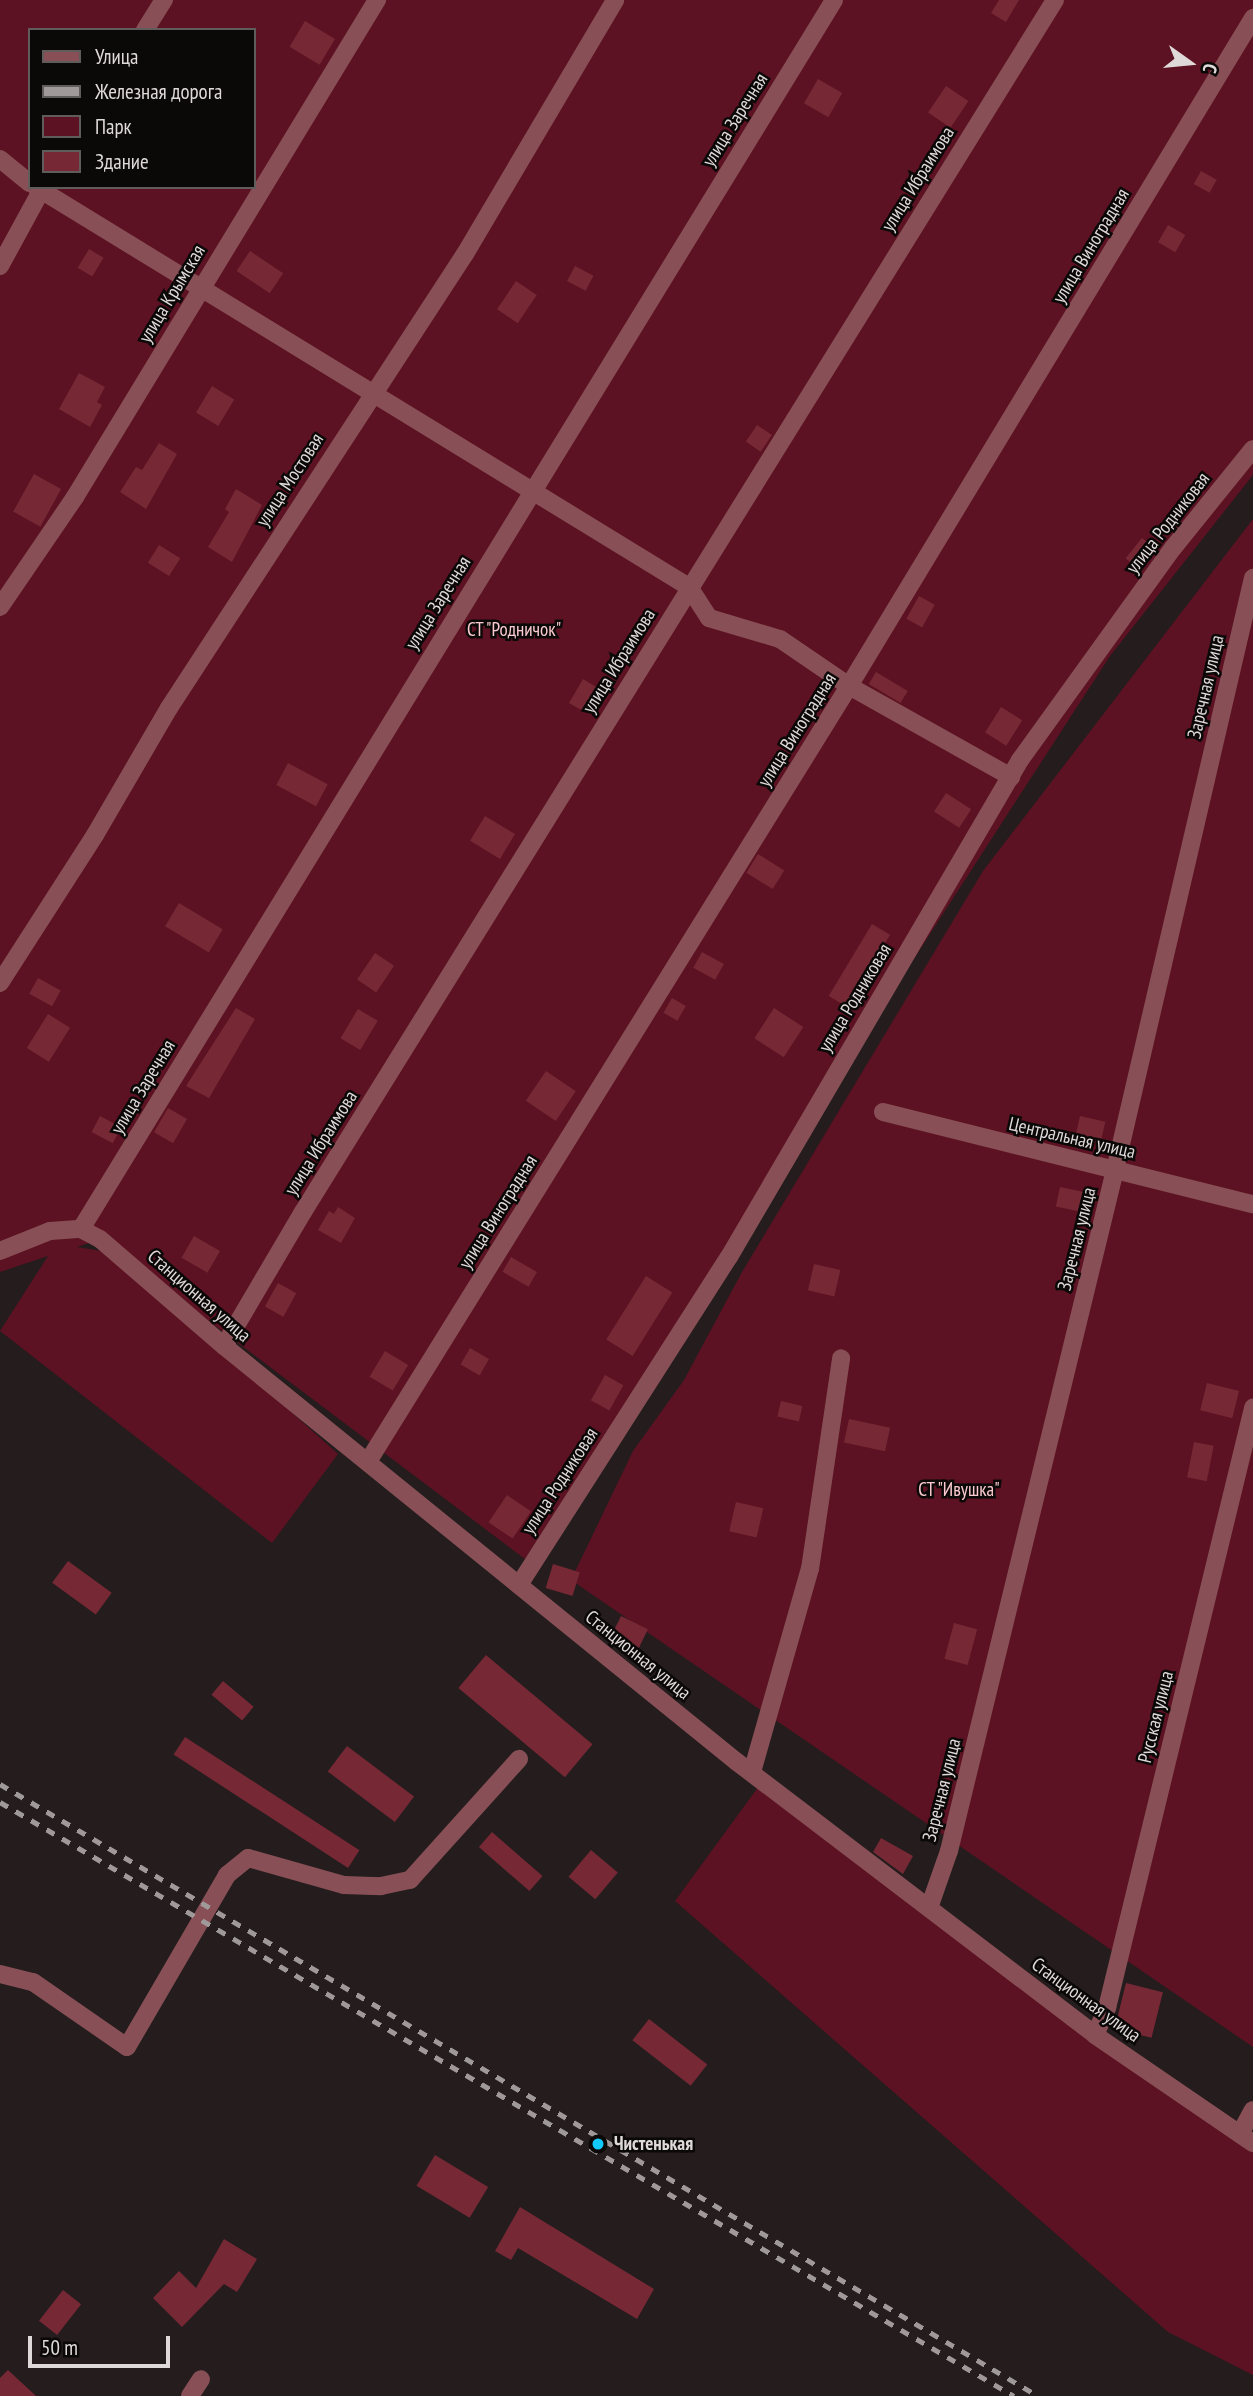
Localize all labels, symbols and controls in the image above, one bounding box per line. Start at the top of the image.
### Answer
legend [28,28,256,189]
north arrow [1155,28,1225,98]
text: Улица [95,43,138,70]
text: С [1198,61,1223,76]
street label: улица Заречная [697,69,773,171]
text: Железная дорога [95,78,222,105]
text: Парк [95,113,132,140]
street label: улица Ибраимова [877,122,959,236]
text: Здание [95,148,149,175]
street label: улица Виноградная [1048,185,1134,307]
street label: улица Крымская [134,241,210,347]
street label: улица Мостовая [251,429,329,531]
street label: улица Родниковая [1121,468,1215,578]
street label: улица Заречная [400,552,476,654]
street label: улица Ибраимова [578,604,660,718]
park label: СТ "Родничок" [466,619,562,641]
street label: Заречная улица [1183,633,1229,741]
street label: улица Виноградная [753,669,841,791]
street label: улица Родниковая [814,940,896,1056]
street label: улица Заречная [106,1036,180,1138]
street label: улица Ибраимова [280,1086,362,1200]
street label: Центральная улица [1006,1112,1138,1164]
street label: улица Виноградная [454,1151,542,1273]
street label: Заречная улица [1053,1185,1101,1293]
street label: Станционная улица [143,1245,255,1347]
street label: улица Родниковая [517,1424,603,1538]
park label: СТ "Ивушка" [918,1479,1000,1501]
street label: Станционная улица [581,1606,695,1704]
street label: Русская улица [1134,1669,1178,1765]
street label: Заречная улица [918,1736,966,1844]
street label: Станционная улица [1027,1953,1145,2047]
place label: Чистенькая [614,2133,693,2155]
marker: Чистенькая [588,2134,608,2154]
scale bar [32,2322,173,2366]
text: 50 m [41,2334,78,2361]

